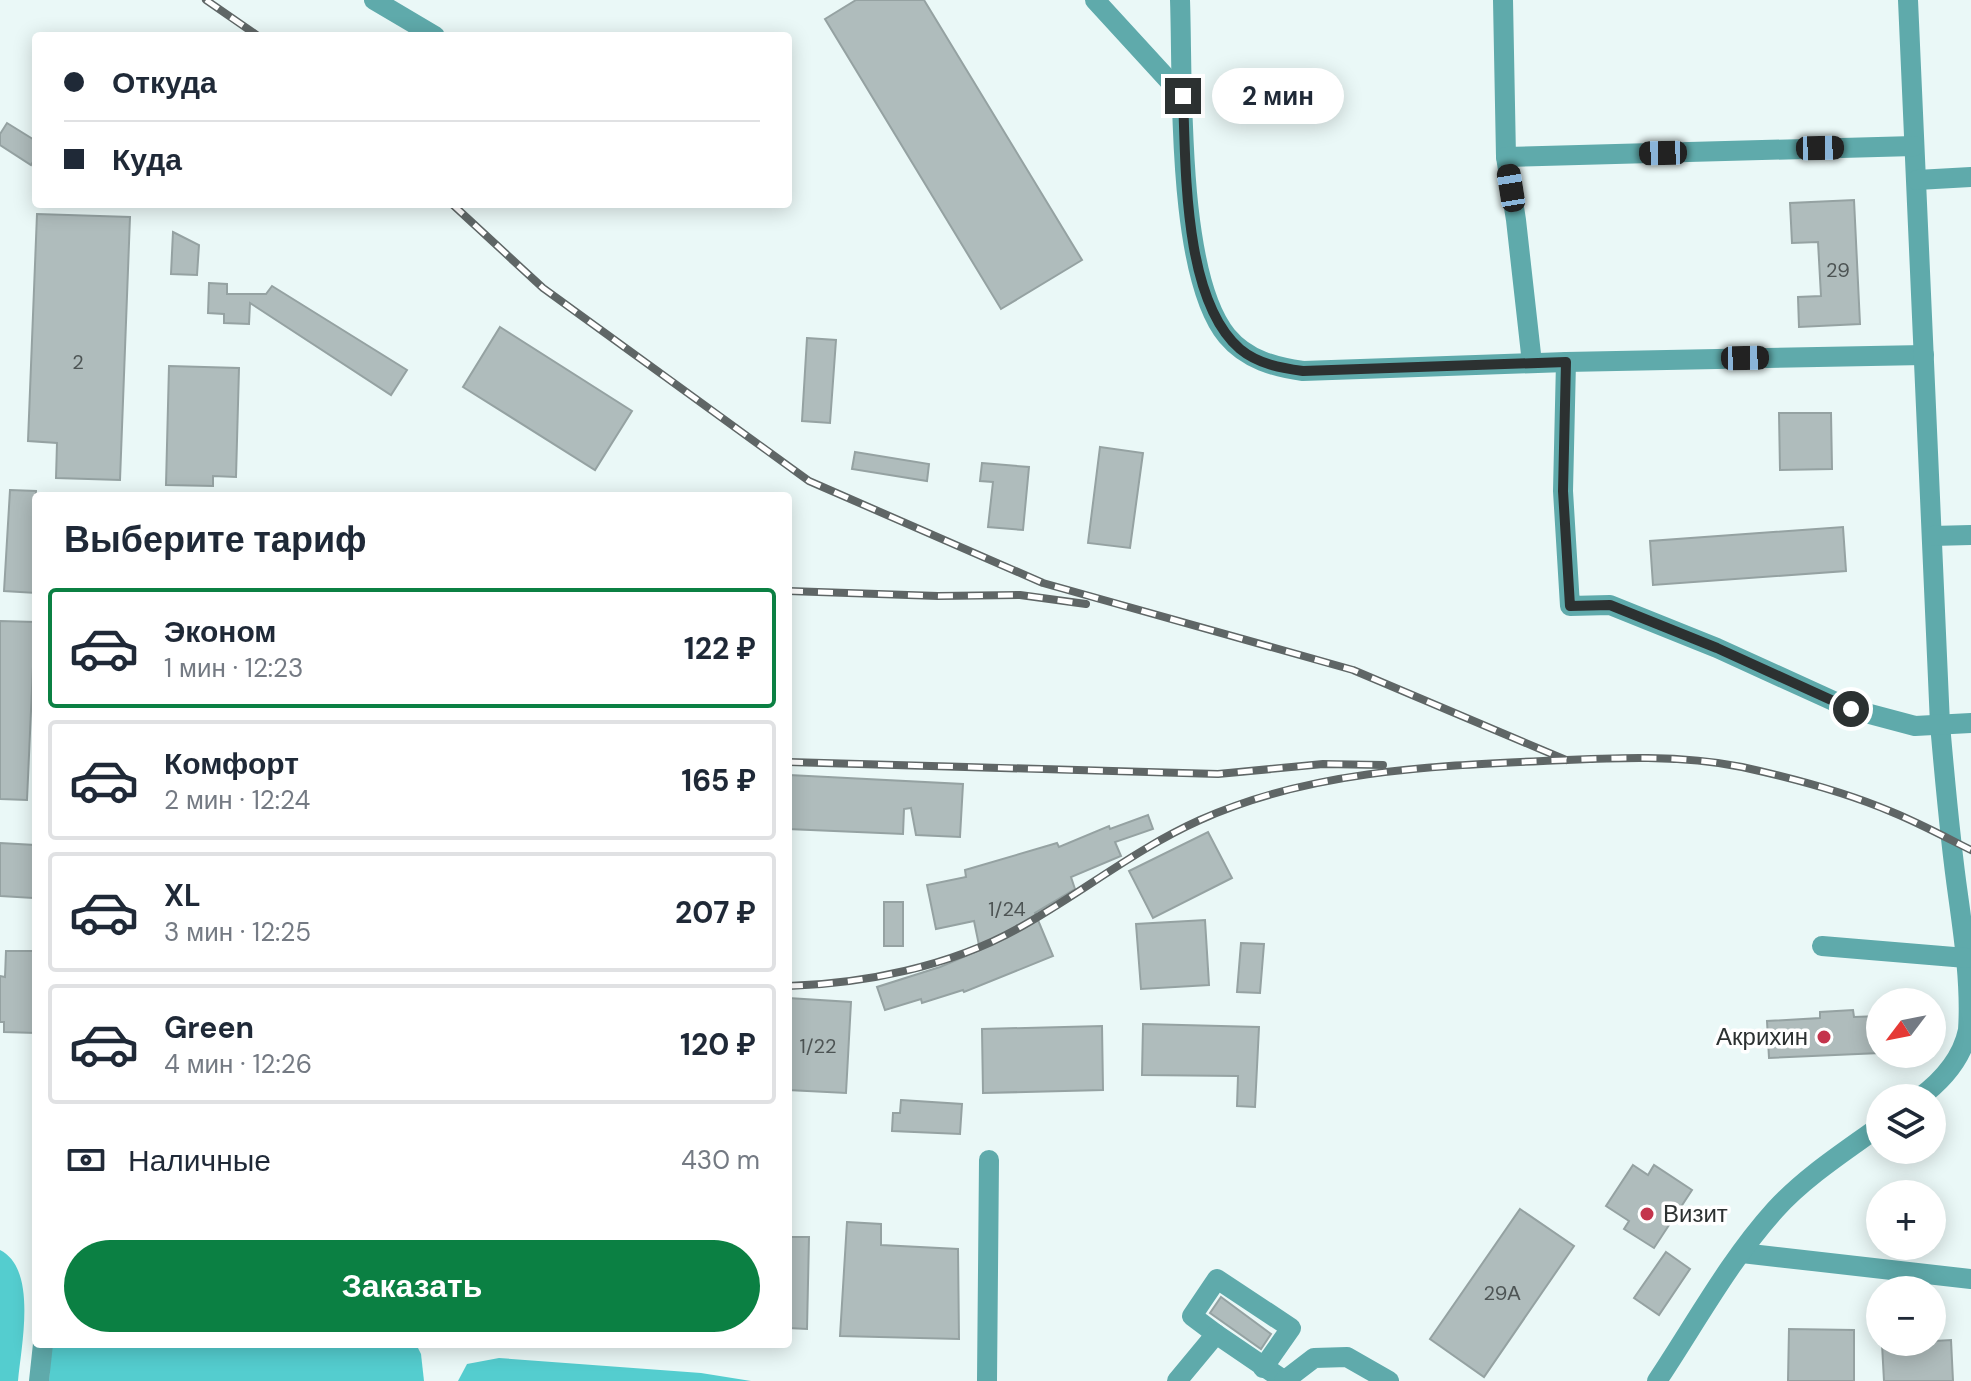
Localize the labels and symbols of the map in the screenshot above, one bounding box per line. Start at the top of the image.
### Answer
callout: 2 мин [1211,68,1343,124]
route end [1165,78,1201,114]
car [1796,136,1844,160]
car [1639,141,1687,165]
car [1495,162,1527,214]
house number: 29 [1826,257,1850,283]
car [1721,346,1769,370]
house number: 2 [72,349,84,375]
route start [1833,691,1869,727]
house number: 1/24 [988,896,1026,922]
north arrow [1866,988,1946,1068]
place label: Акрихин [1716,1021,1808,1052]
marker: Акрихин [1815,1028,1833,1046]
house number: 1/22 [799,1033,837,1059]
place label: Визит [1663,1198,1728,1229]
marker: Визит [1638,1205,1656,1223]
house number: 29А [1483,1280,1521,1306]

